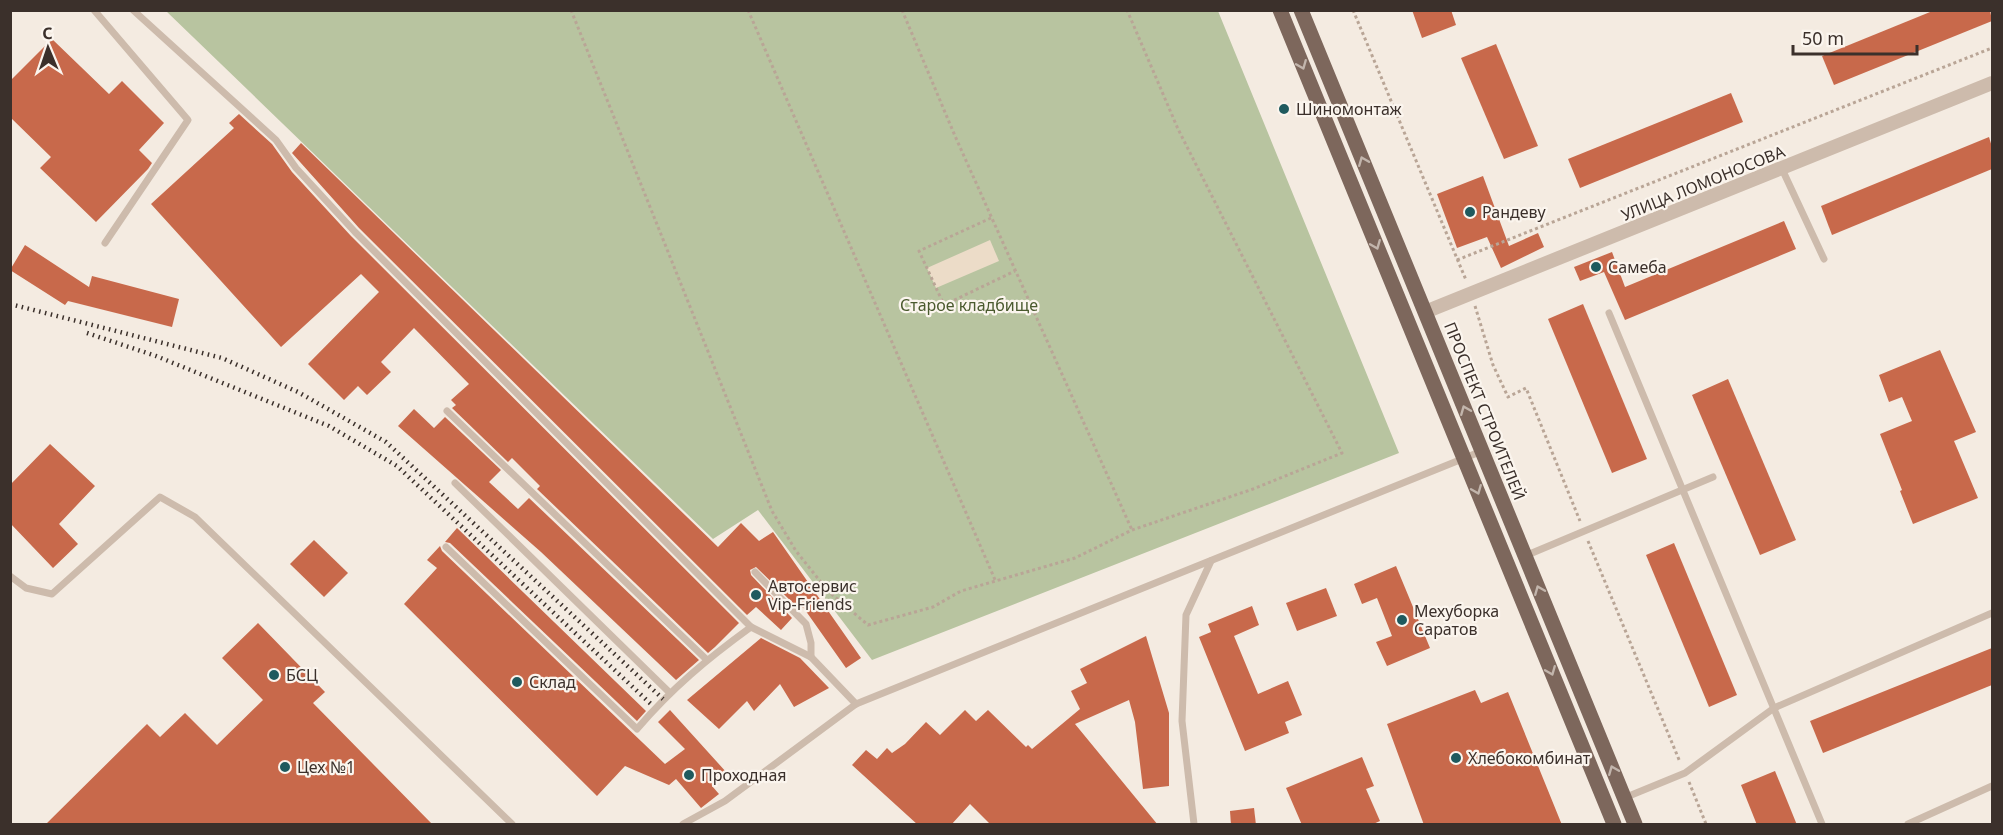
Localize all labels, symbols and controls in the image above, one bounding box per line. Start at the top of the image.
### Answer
north arrow [18,18,78,78]
scale bar [1793,18,1918,56]
text: С [42,22,53,44]
text: 50 m [1802,26,1844,50]
one-way arrow [1295,58,1307,69]
place label: Шиномонтаж [1296,98,1402,120]
marker: Шиномонтаж [1277,102,1291,116]
street label: УЛИЦА ЛОМОНОСОВА [1618,140,1789,226]
one-way arrow [1358,156,1370,167]
place label: Рандеву [1482,201,1546,223]
marker: Рандеву [1463,205,1477,219]
one-way arrow [1369,239,1381,250]
place label: Самеба [1608,256,1667,278]
marker: Самеба [1589,260,1603,274]
park label: Старое кладбище [900,294,1038,316]
street label: ПРОСПЕКТ СТРОИТЕЛЕЙ [1439,319,1531,503]
one-way arrow [1460,405,1472,416]
one-way arrow [1470,484,1482,495]
place label: Автосервис Vip-Friends [768,575,857,615]
one-way arrow [1534,585,1546,596]
marker: Автосервис Vip-Friends [749,588,763,602]
place label: Мехуборка Саратов [1414,600,1499,640]
marker: Мехуборка Саратов [1395,613,1409,627]
place label: БСЦ [286,664,318,686]
one-way arrow [1544,664,1556,675]
marker: БСЦ [267,668,281,682]
place label: Склад [529,671,576,693]
marker: Склад [510,675,524,689]
place label: Хлебокомбинат [1468,747,1591,769]
marker: Хлебокомбинат [1449,751,1463,765]
place label: Цех №1 [297,756,355,778]
marker: Цех №1 [278,760,292,774]
place label: Проходная [701,764,787,786]
one-way arrow [1608,766,1620,777]
marker: Проходная [682,768,696,782]

